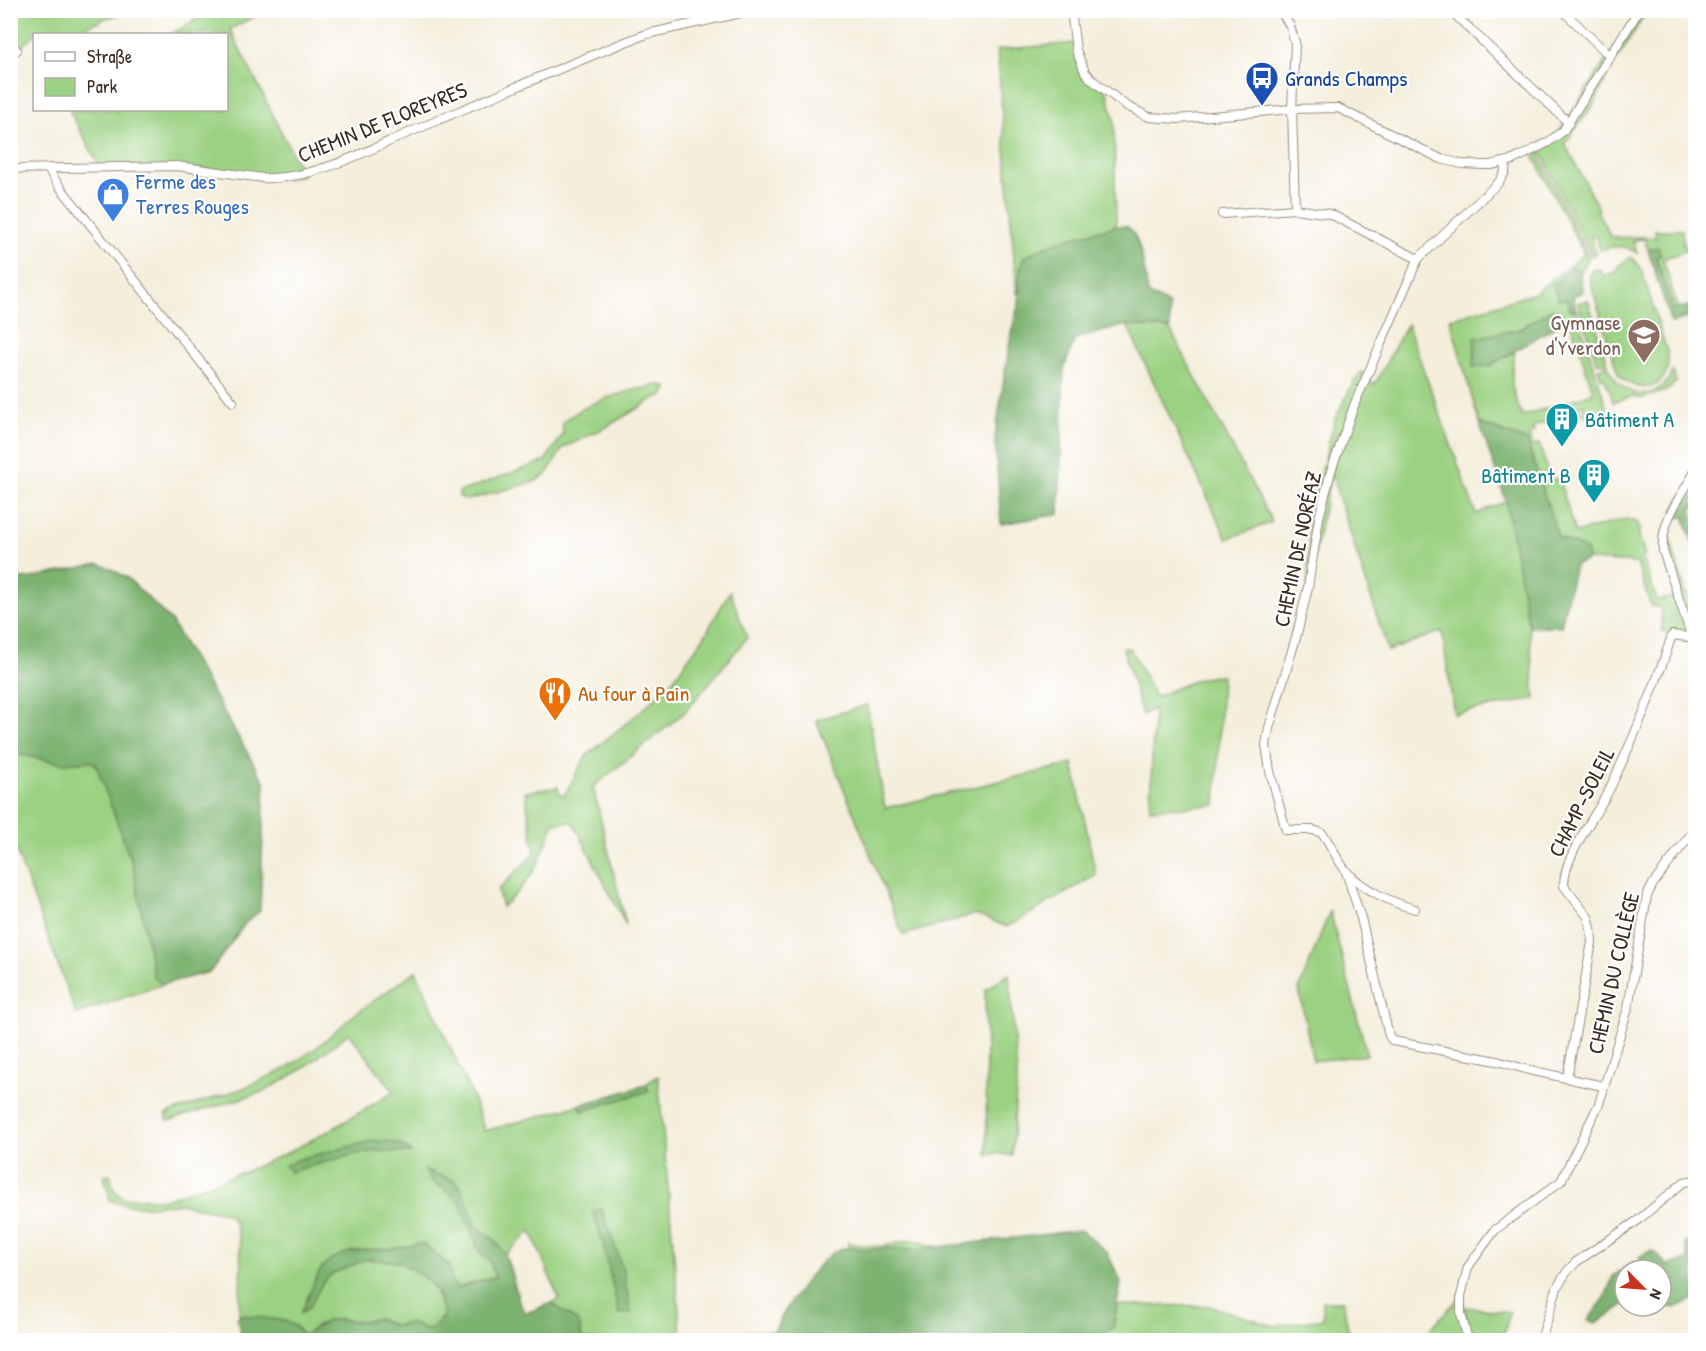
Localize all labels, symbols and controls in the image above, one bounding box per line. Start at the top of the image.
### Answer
legend [33,33,228,111]
text: Straße [87,44,132,69]
bus stop icon: Grands Champs [1244,60,1280,107]
place label: Grands Champs [1285,63,1407,93]
text: Park [87,74,118,99]
street label: CHEMIN DE FLOREYRES [293,74,471,170]
place label: Ferme des Terres Rouges [135,166,249,221]
shop icon: Ferme des Terres Rouges [95,176,131,223]
place label: Gymnase d'Yverdon [1546,307,1621,362]
school or university icon: Gymnase d'Yverdon [1626,317,1662,364]
building icon: Bâtiment A [1544,401,1580,448]
place label: Bâtiment A [1585,404,1675,434]
building icon: Bâtiment B [1576,457,1612,504]
place label: Bâtiment B [1481,460,1571,490]
street label: CHEMIN DE NORÉAZ [1266,469,1328,629]
restaurant icon: Au four à Pain [537,675,573,722]
place label: Au four à Pain [578,678,689,708]
street label: CHAMP-SOLEIL [1541,742,1621,862]
street label: CHEMIN DU COLLÈGE [1580,889,1646,1057]
north arrow [1613,1258,1673,1318]
text: N [1645,1286,1668,1303]

